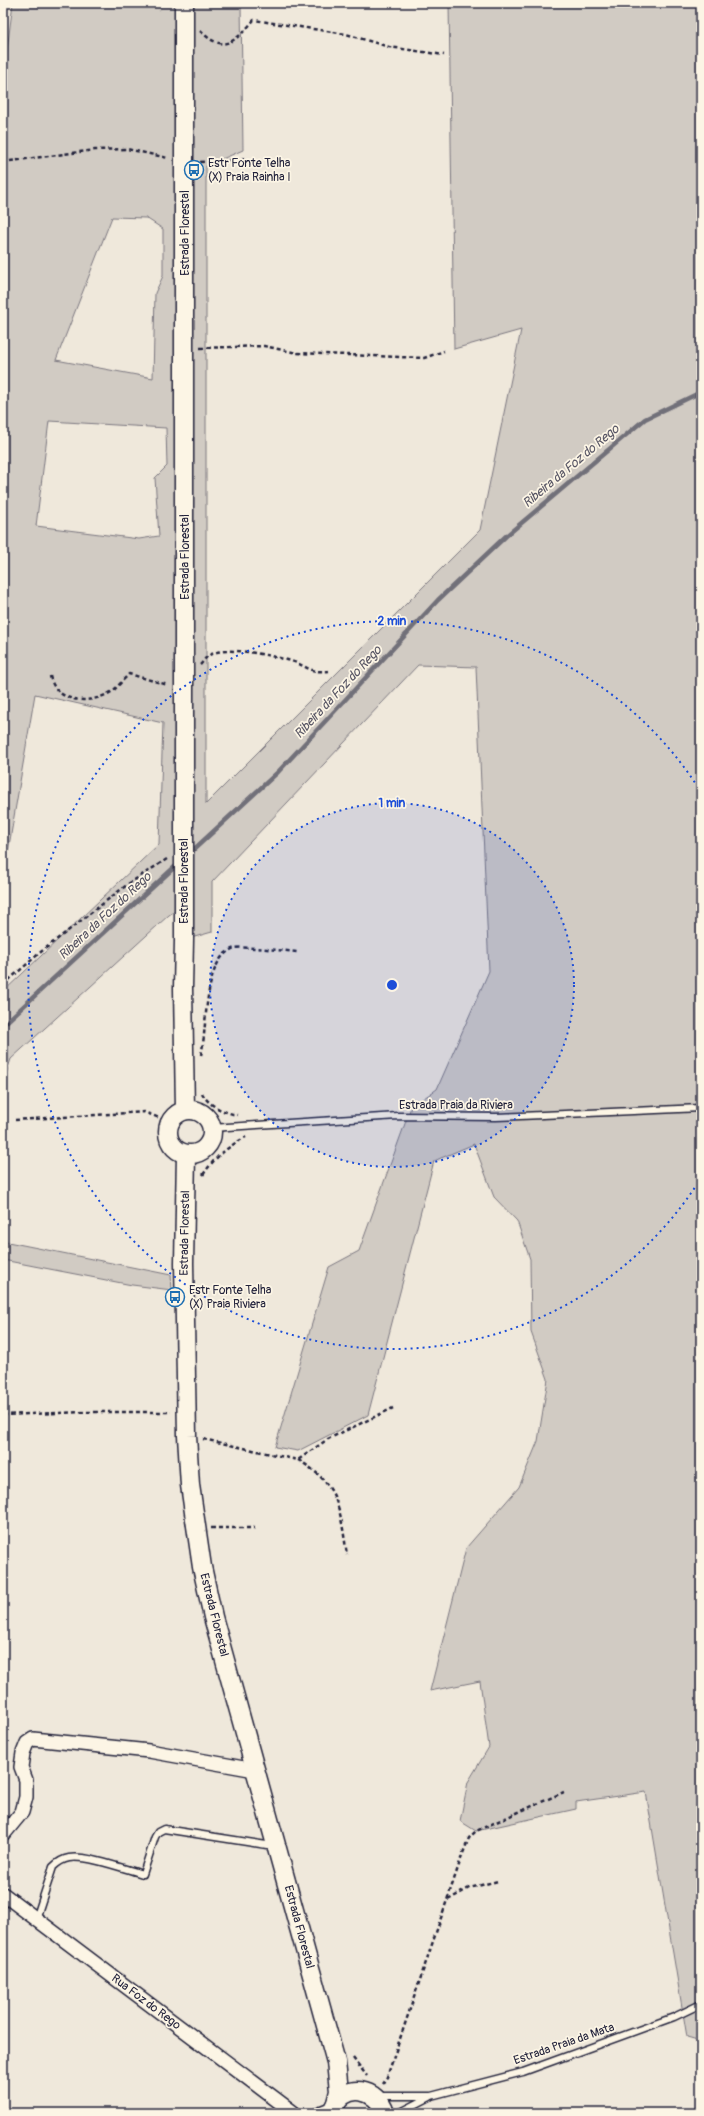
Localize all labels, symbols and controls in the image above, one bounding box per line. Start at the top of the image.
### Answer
place label: Estr Fonte Telha (X) Praia Rainha I [208,156,291,185]
bus stop icon: Estr Fonte Telha (X) Praia Rainha I [183,159,205,181]
street label: Estrada Florestal [178,190,193,276]
water label: Ribeira da Foz do Rego [520,420,623,511]
street label: Estrada Florestal [178,514,193,600]
text: 2 min [378,614,407,629]
water label: Ribeira da Foz do Rego [291,642,386,742]
text: 1 min [379,796,406,811]
street label: Estrada Florestal [177,838,192,924]
water label: Ribeira da Foz do Rego [55,868,155,963]
centre of rings [385,978,399,992]
street label: Estrada Praia da Riviera [399,1098,513,1113]
street label: Estrada Florestal [177,1190,193,1276]
place label: Estr Fonte Telha (X) Praia Riviera [189,1283,272,1312]
bus stop icon: Estr Fonte Telha (X) Praia Riviera [164,1286,186,1308]
street label: Estrada Florestal [196,1572,232,1658]
street label: Estrada Florestal [281,1884,317,1970]
street label: Rua Foz do Rego [108,1971,184,2033]
street label: Estrada Praia da Mata [512,2020,617,2068]

